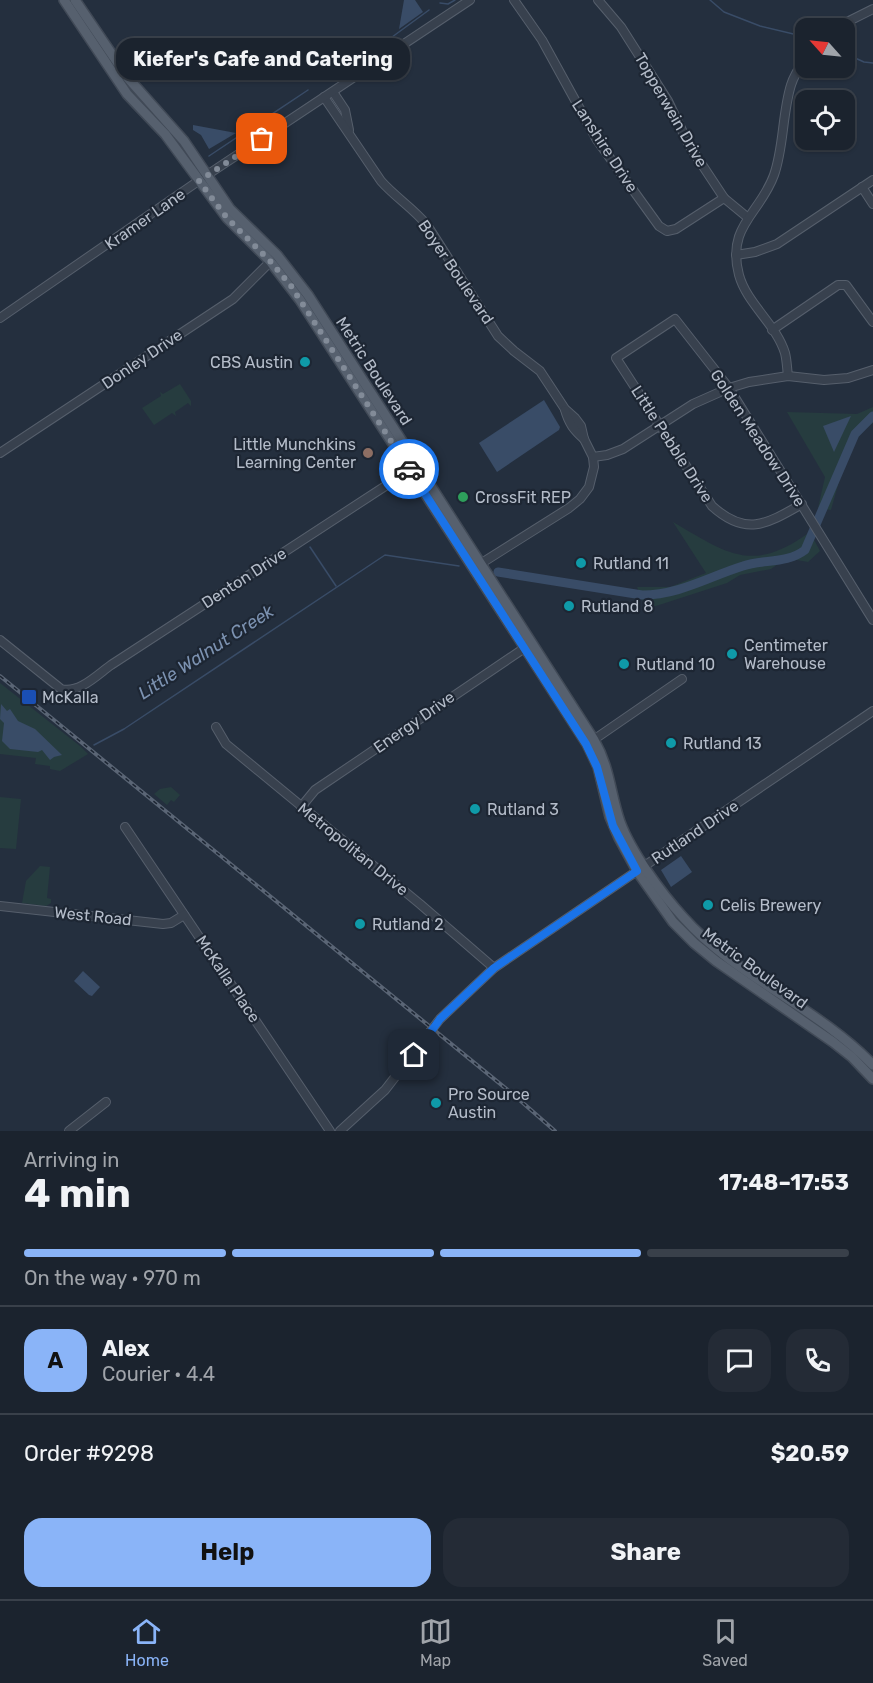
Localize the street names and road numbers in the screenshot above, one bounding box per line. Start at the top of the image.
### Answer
street label: Topperwein Drive [631,50,711,170]
street label: Lanshire Drive [568,96,642,196]
street label: Kramer Lane [101,184,189,254]
street label: Boyer Boulevard [414,216,498,328]
street label: Metric Boulevard [332,313,416,429]
street label: Donley Drive [98,325,186,393]
street label: Golden Meadow Drive [706,366,810,510]
street label: Little Pebble Drive [627,382,717,506]
street label: Denton Drive [198,544,290,612]
street label: Energy Drive [370,687,458,757]
street label: Rutland Drive [648,796,742,868]
street label: Metropolitan Drive [294,799,412,899]
street label: West Road [53,902,133,930]
street label: Metric Boulevard [699,923,811,1013]
street label: McKalla Place [192,932,264,1026]

